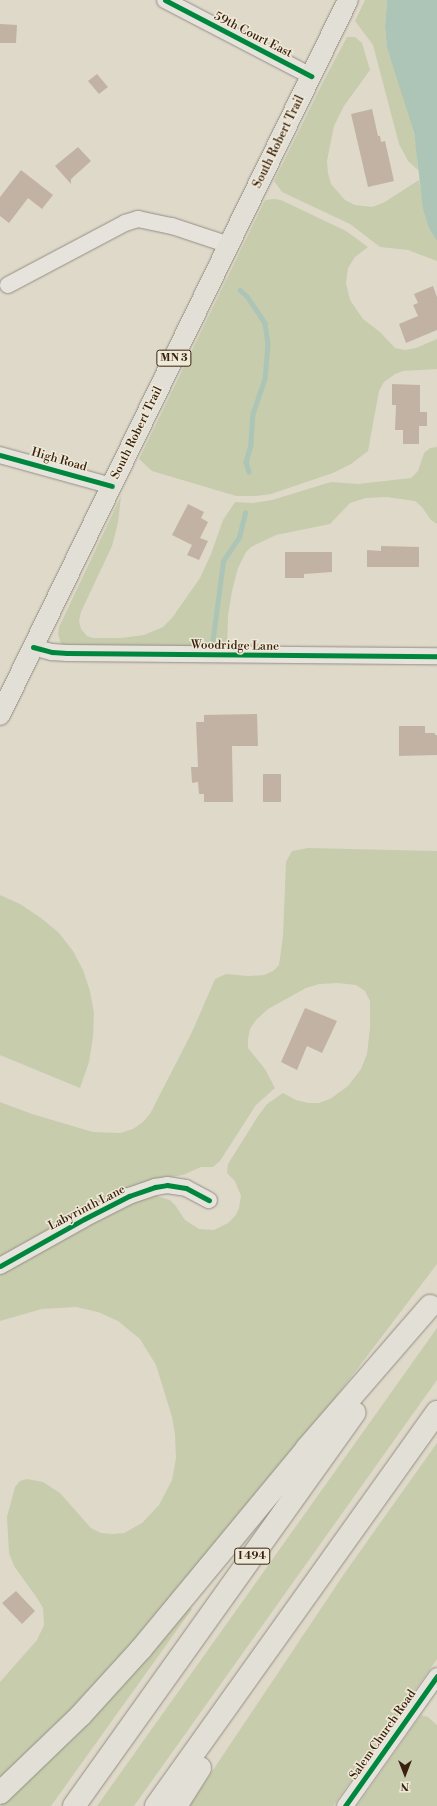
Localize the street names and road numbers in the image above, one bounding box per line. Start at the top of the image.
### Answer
street label: 59th Court East [211,9,295,61]
street label: South Robert Trail [250,93,308,191]
road number: MN 3 [156,349,192,367]
street label: South Robert Trail [108,384,166,482]
street label: High Road [30,445,88,475]
street label: Woodridge Lane [191,638,279,654]
street label: Labyrinth Lane [46,1182,128,1234]
road number: I 494 [234,1547,270,1565]
street label: Salem Church Road [347,1687,419,1783]

